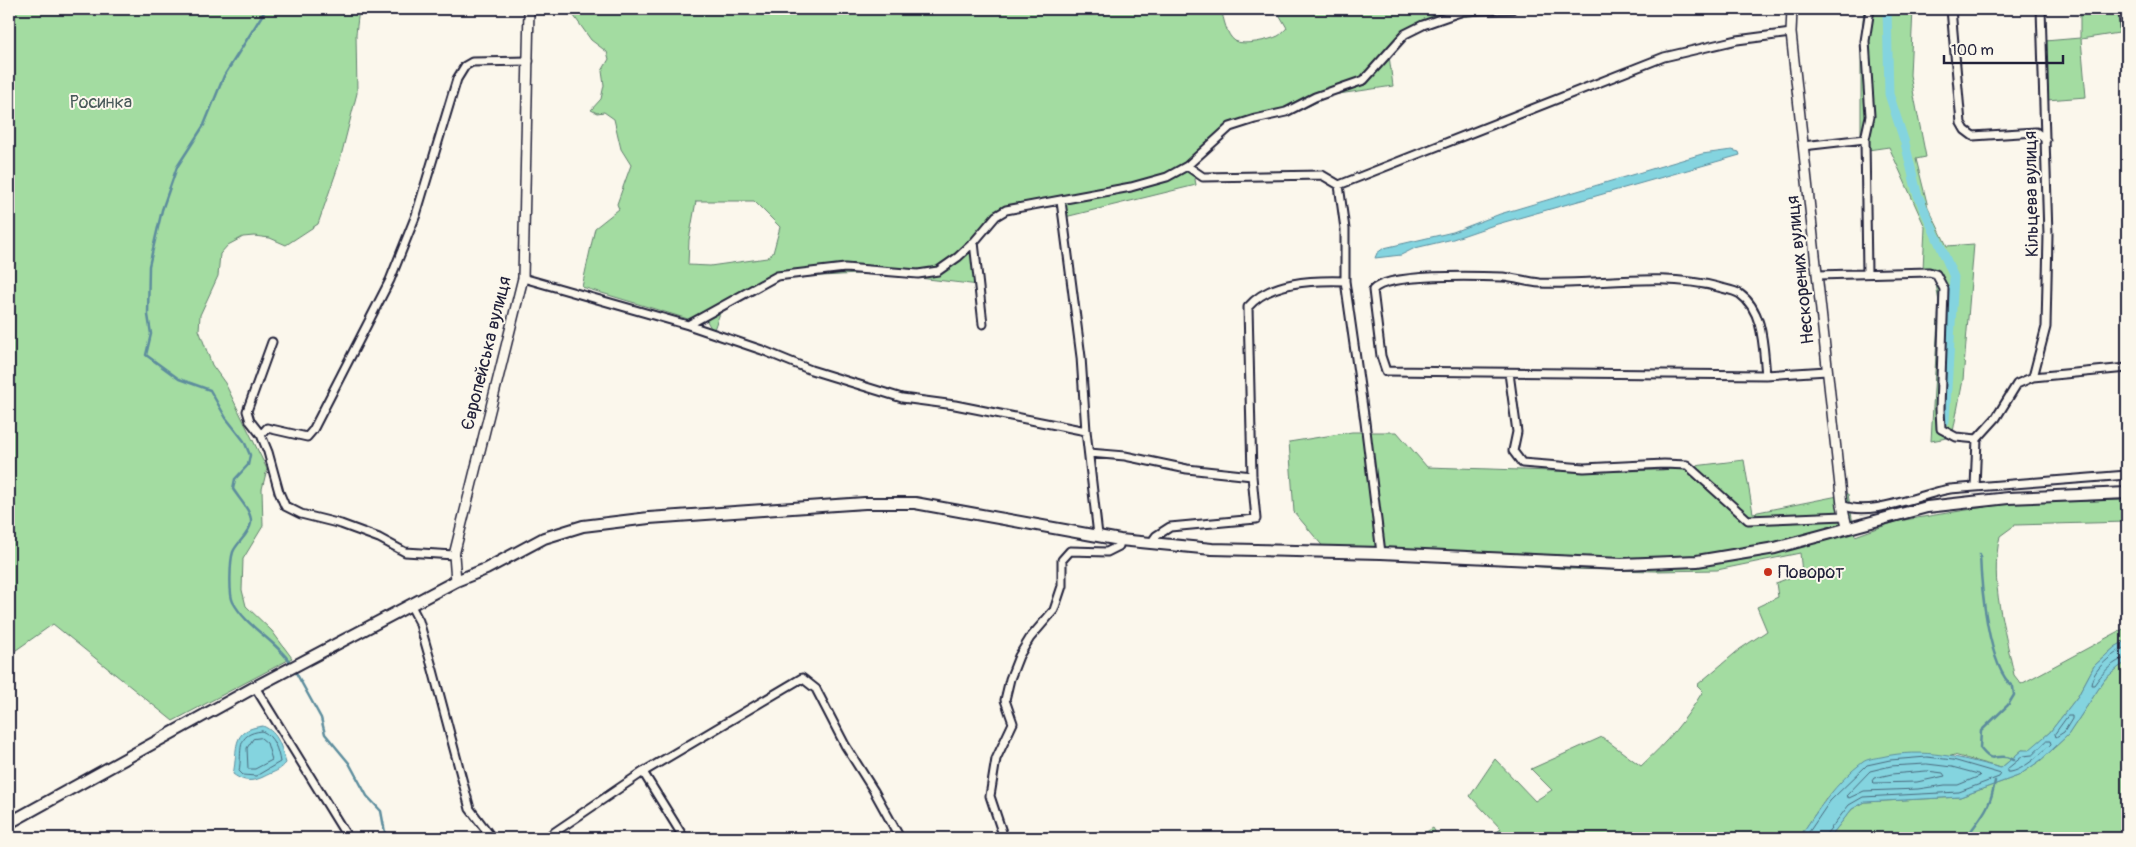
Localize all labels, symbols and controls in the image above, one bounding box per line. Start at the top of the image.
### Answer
scale bar [1944,32,2062,64]
text: 100 m [1951,41,1994,60]
park label: Росинка [70,91,132,114]
street label: Кільцева вулиця [2019,131,2044,257]
street label: Нескорених вулиця [1781,194,1820,345]
street label: Європейська вулиця [456,274,517,432]
place label: Поворот [1778,561,1844,584]
marker: Поворот [1762,566,1774,578]

